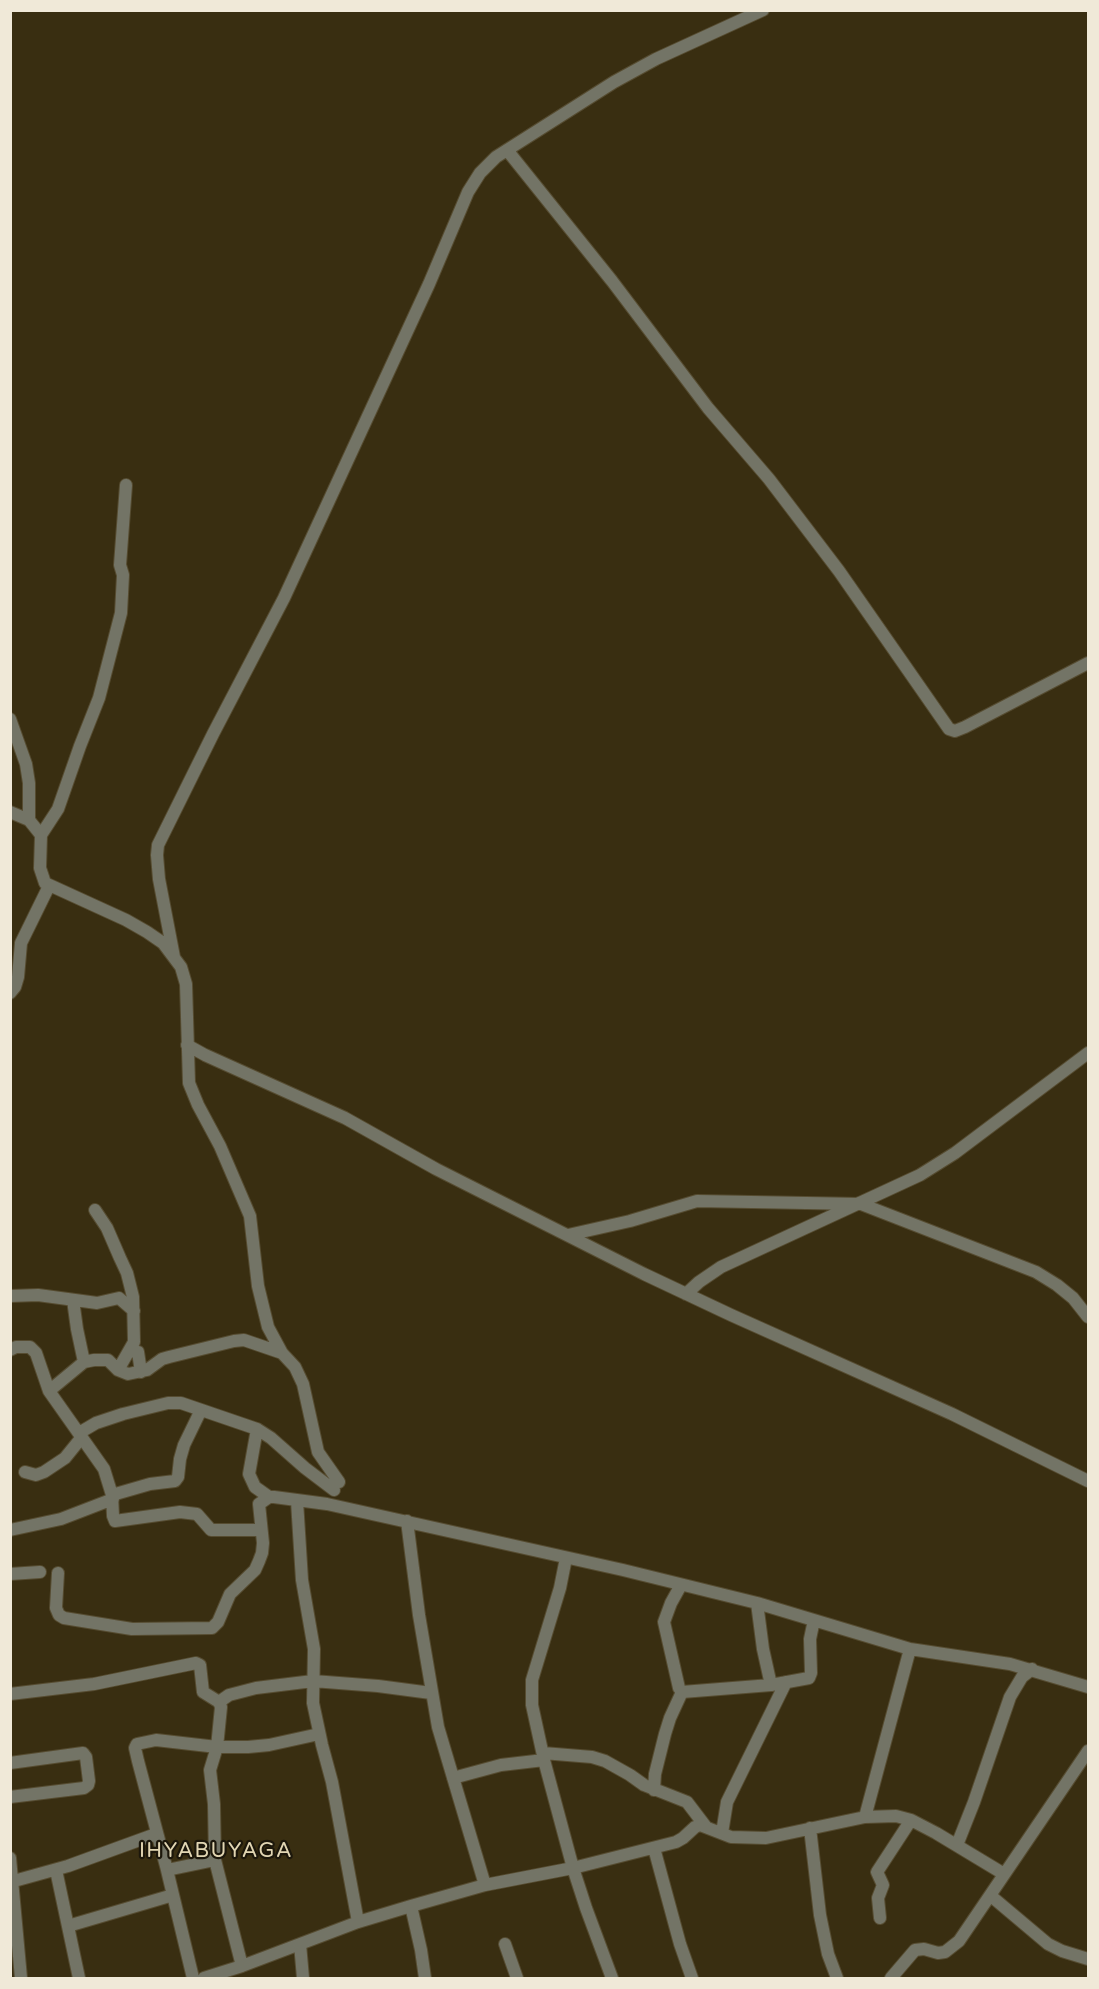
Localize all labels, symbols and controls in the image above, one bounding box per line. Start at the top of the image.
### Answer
district label: IHYABUYAGA [139,1838,293,1864]

